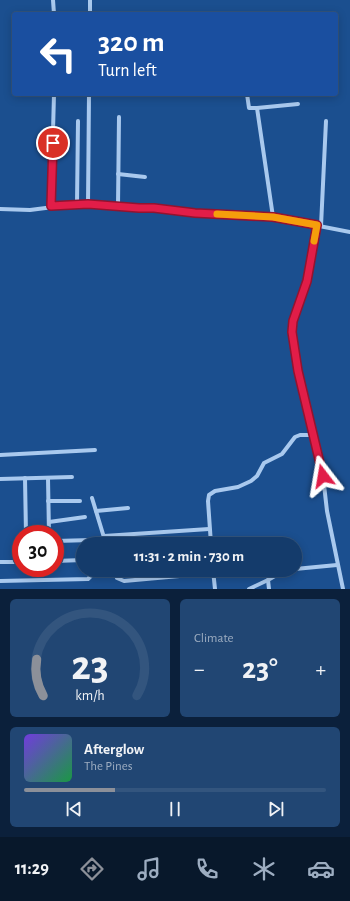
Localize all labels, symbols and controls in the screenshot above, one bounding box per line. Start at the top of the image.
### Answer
icon: left [32,28,84,80]
text: 320 m [98,29,165,57]
text: Turn left [98,62,157,80]
pin [36,126,70,160]
icon: arrive [42,132,64,154]
position arrow [302,455,344,497]
speed limit sign: 30 [12,525,64,577]
text: 11:31 · 2 min · 730 m [134,549,244,564]
text: Climate [194,632,233,645]
text: 23 [71,646,109,687]
text: 23° [242,654,278,684]
text: − [194,658,205,680]
text: + [315,658,326,680]
text: km/h [75,689,105,703]
text: Afterglow [84,742,144,757]
text: The Pines [84,760,133,773]
icon: previous [63,798,85,820]
icon: pause [164,798,186,820]
icon: next [265,798,287,820]
icon: directions [78,855,106,883]
icon: music [135,855,163,883]
icon: phone [193,855,221,883]
icon: climate [250,855,278,883]
icon: car [307,855,335,883]
text: 11:29 [15,860,49,878]

